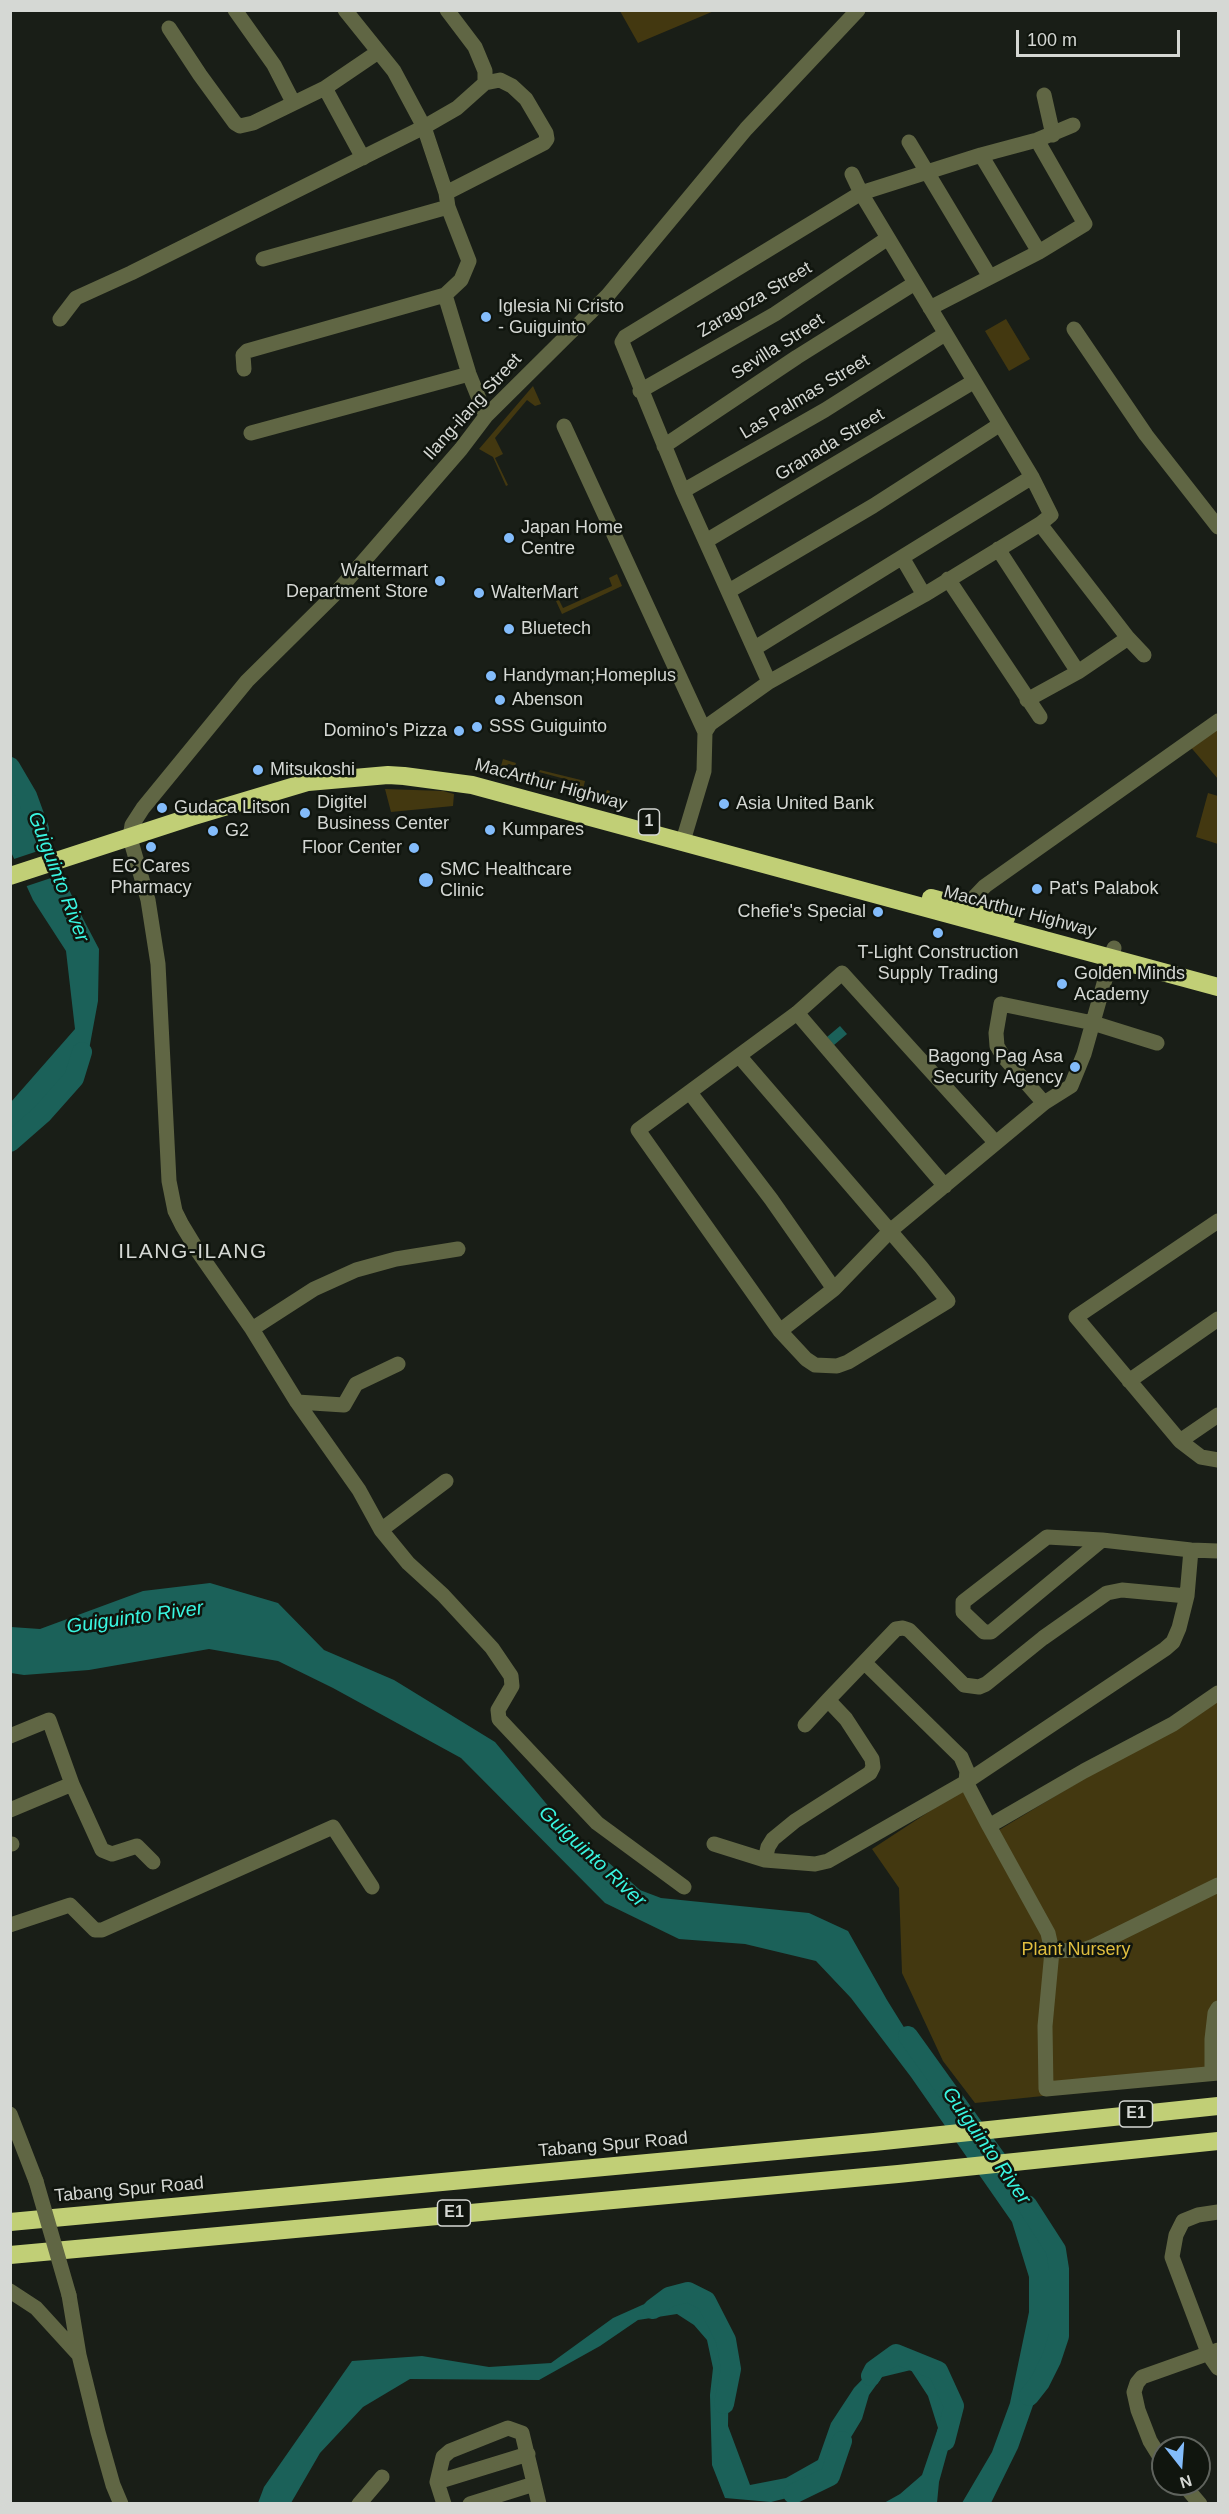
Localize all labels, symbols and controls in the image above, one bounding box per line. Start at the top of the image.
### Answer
scale bar [1019,18,1182,56]
text: 100 m [1027,30,1077,50]
street label: Zaragoza Street [694,258,816,342]
place label: Iglesia Ni Cristo - Guiguinto [498,296,624,338]
street label: Sevilla Street [728,309,828,385]
marker: Iglesia Ni Cristo - Guiguinto [479,310,493,324]
street label: Ilang-ilang Street [419,349,527,465]
street label: Las Palmas Street [736,350,874,444]
street label: Granada Street [772,404,888,486]
place label: Japan Home Centre [521,517,623,560]
marker: Japan Home Centre [502,531,516,545]
place label: Waltermart Department Store [286,560,428,602]
marker: Waltermart Department Store [433,574,447,588]
place label: WalterMart [491,582,578,604]
marker: WalterMart [472,586,486,600]
place label: Bluetech [521,618,591,640]
marker: Bluetech [502,622,516,636]
place label: Handyman;Homeplus [503,665,676,687]
marker: Handyman;Homeplus [484,669,498,683]
place label: Abenson [512,689,583,711]
marker: Abenson [493,693,507,707]
place label: SSS Guiguinto [489,716,607,738]
place label: Domino's Pizza [324,720,447,742]
marker: SSS Guiguinto [470,720,484,734]
marker: Domino's Pizza [452,724,466,738]
street label: MacArthur Highway [472,754,630,816]
place label: Mitsukoshi [270,759,355,781]
marker: Mitsukoshi [251,763,265,777]
place label: Digitel Business Center [317,792,449,834]
place label: Asia United Bank [736,793,874,815]
place label: Gudaca Litson [174,797,290,819]
marker: Asia United Bank [717,797,731,811]
marker: Gudaca Litson [155,801,169,815]
marker: Digitel Business Center [298,806,312,820]
water label: Guiguinto River [22,808,94,946]
road number: 1 [638,809,660,835]
place label: Kumpares [502,819,584,841]
place label: G2 [225,820,249,842]
marker: Kumpares [483,823,497,837]
marker: G2 [206,824,220,838]
place label: Floor Center [302,837,402,859]
marker: EC Cares Pharmacy [144,840,158,854]
marker: Floor Center [407,841,421,855]
place label: EC Cares Pharmacy [110,856,192,898]
place label: SMC Healthcare Clinic [440,859,572,902]
marker: SMC Healthcare Clinic [417,871,435,889]
place label: Pat's Palabok [1049,878,1159,900]
street label: MacArthur Highway [941,881,1099,943]
marker: Pat's Palabok [1030,882,1044,896]
place label: Chefie's Special [737,901,866,923]
marker: Chefie's Special [871,905,885,919]
marker: T-Light Construction Supply Trading [931,926,945,940]
place label: T-Light Construction Supply Trading [857,942,1019,984]
place label: Golden Minds Academy [1074,963,1185,1006]
marker: Golden Minds Academy [1055,977,1069,991]
place label: Bagong Pag Asa Security Agency [928,1046,1063,1088]
marker: Bagong Pag Asa Security Agency [1068,1060,1082,1074]
district label: ILANG-ILANG [118,1239,268,1265]
water label: Guiguinto River [65,1597,205,1639]
water label: Guiguinto River [533,1801,651,1913]
park label: Plant Nursery [1021,1939,1131,1961]
water label: Guiguinto River [937,2083,1035,2209]
road number: E1 [1120,2101,1152,2127]
street label: Tabang Spur Road [537,2128,689,2162]
street label: Tabang Spur Road [53,2173,205,2207]
road number: E1 [438,2200,470,2226]
north arrow [1151,2436,1211,2496]
text: N [1178,2472,1194,2492]

